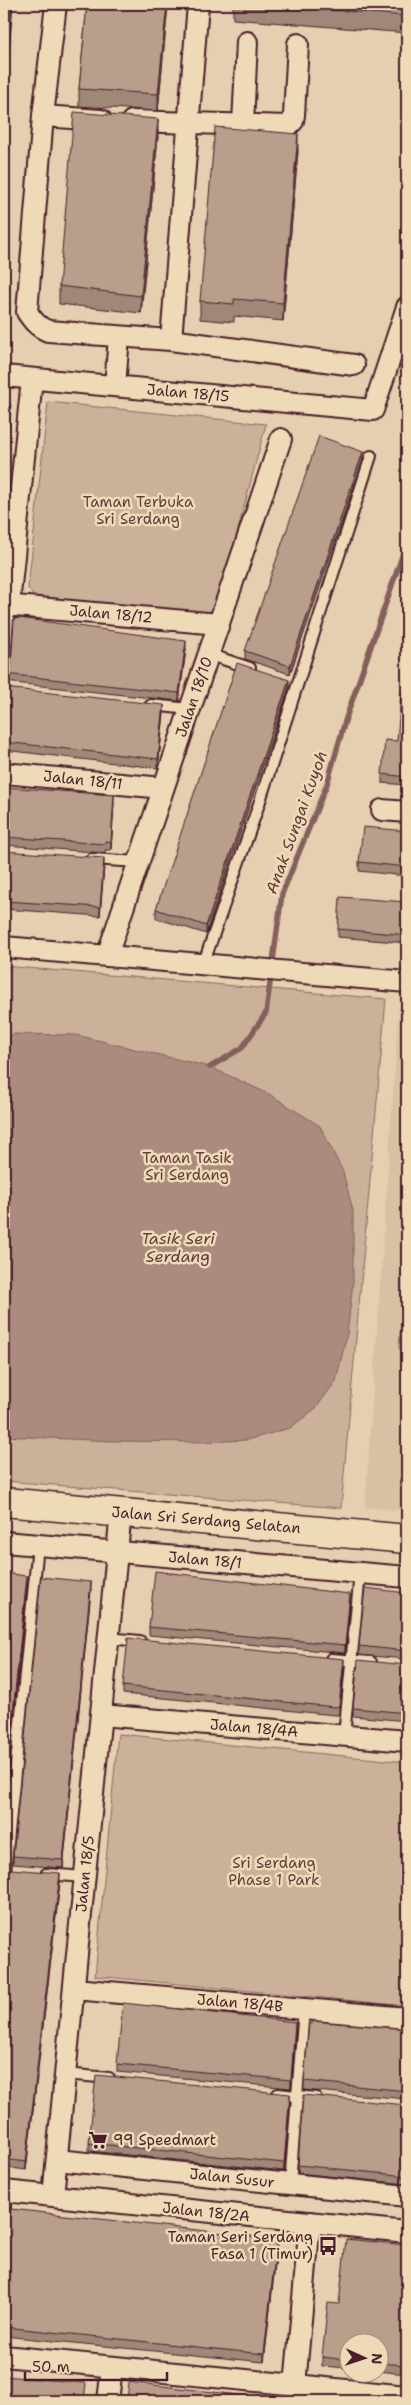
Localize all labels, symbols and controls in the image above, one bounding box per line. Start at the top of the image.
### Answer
street label: Jalan 18/15 [146,379,230,407]
park label: Taman Terbuka Sri Serdang [83,492,194,529]
street label: Jalan 18/12 [68,600,154,628]
street label: Jalan 18/10 [171,654,217,740]
water label: Anak Sungai Kuyoh [261,748,332,897]
street label: Jalan 18/11 [42,766,124,794]
park label: Taman Tasik Sri Serdang [142,1148,232,1185]
water label: Tasik Seri Serdang [141,1228,215,1267]
street label: Jalan Sri Serdang Selatan [111,1502,301,1538]
street label: Jalan 18/1 [167,1547,243,1573]
street label: Jalan 18/4A [209,1714,299,1742]
street label: Jalan 18/5 [71,1835,99,1913]
park label: Sri Serdang Phase 1 Park [228,1853,320,1890]
street label: Jalan 18/4B [196,1989,284,2017]
supermarket icon: 99 Speedmart [87,2129,109,2151]
place label: 99 Speedmart [113,2130,216,2150]
street label: Jalan Susur [188,2164,276,2192]
street label: Jalan 18/2A [161,2197,251,2227]
place label: Taman Seri Serdang Fasa 1 (Timur) [168,2227,313,2264]
bus stop icon: Taman Seri Serdang Fasa 1 (Timur) [317,2235,339,2257]
north arrow [338,2332,388,2382]
scale bar [25,2350,168,2382]
text: N [368,2353,386,2365]
text: 50 m [32,2357,70,2377]

